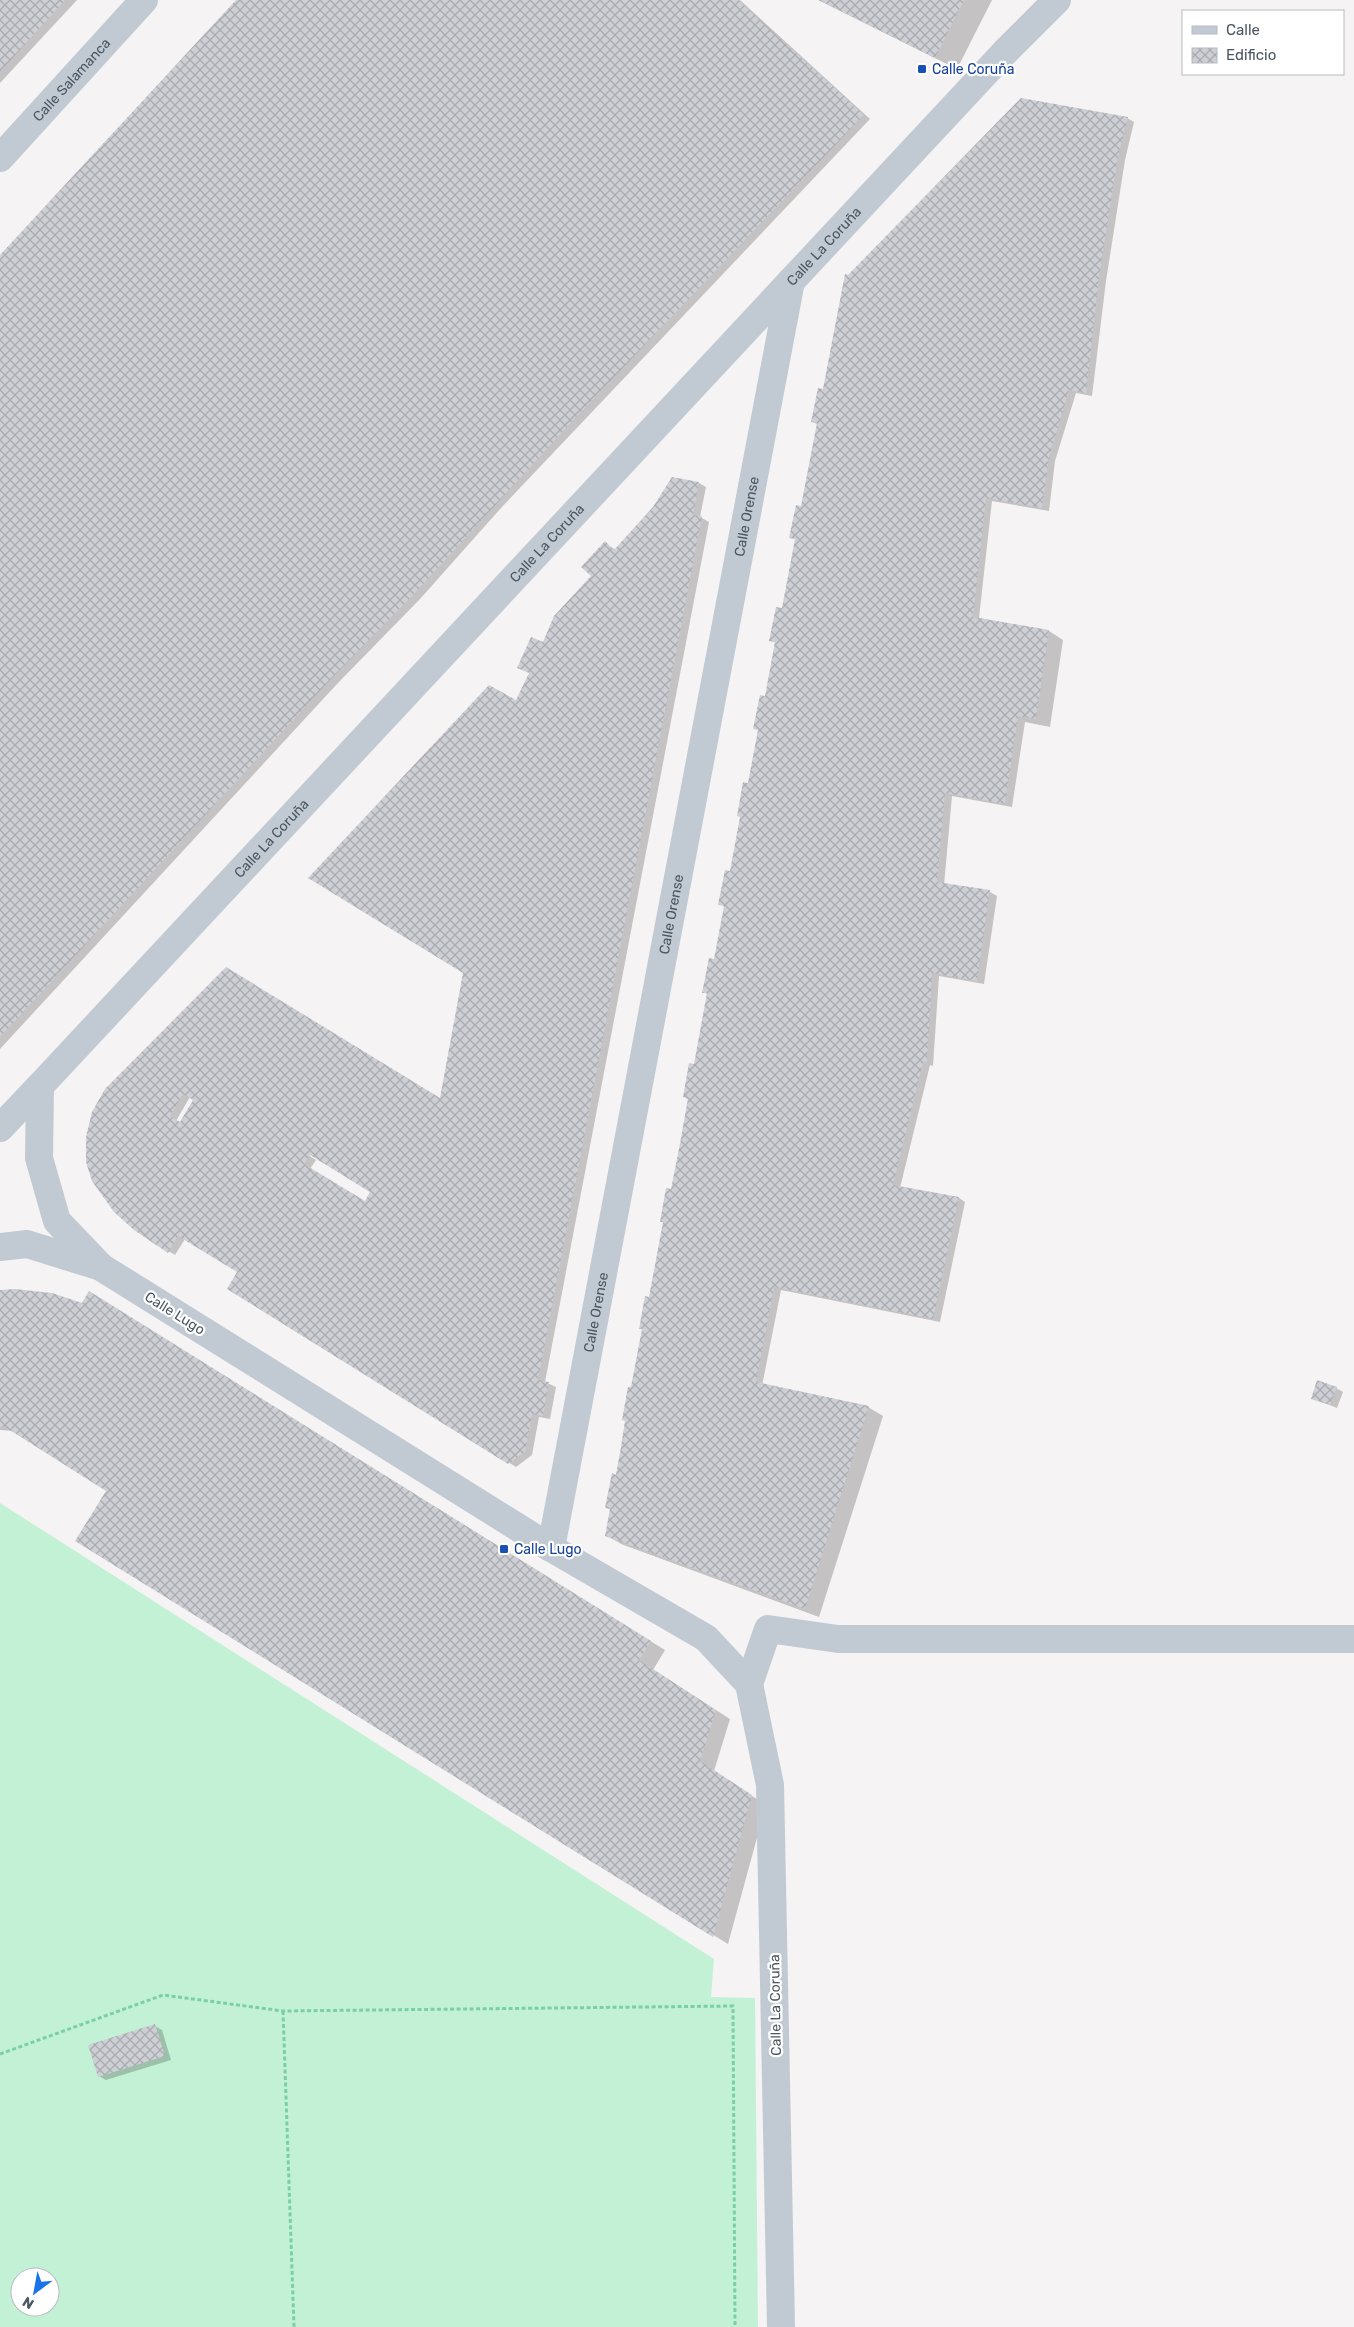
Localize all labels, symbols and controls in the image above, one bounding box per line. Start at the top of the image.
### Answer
legend [1182,10,1344,75]
text: Calle [1226,21,1260,39]
street label: Calle Salamanca [29,35,114,125]
text: Edificio [1226,46,1276,64]
place label: Calle Coruña [932,61,1014,78]
marker: Calle Coruña [916,63,928,75]
street label: Calle La Coruña [783,204,865,289]
street label: Calle Orense [731,475,763,558]
street label: Calle La Coruña [506,500,588,586]
street label: Calle La Coruña [231,796,312,882]
street label: Calle Orense [656,873,687,956]
street label: Calle Orense [580,1271,612,1354]
street label: Calle Lugo [142,1288,208,1339]
place label: Calle Lugo [514,1541,582,1558]
marker: Calle Lugo [498,1543,510,1555]
street label: Calle La Coruña [766,1954,785,2056]
north arrow [10,2267,60,2317]
text: N [20,2293,37,2312]

